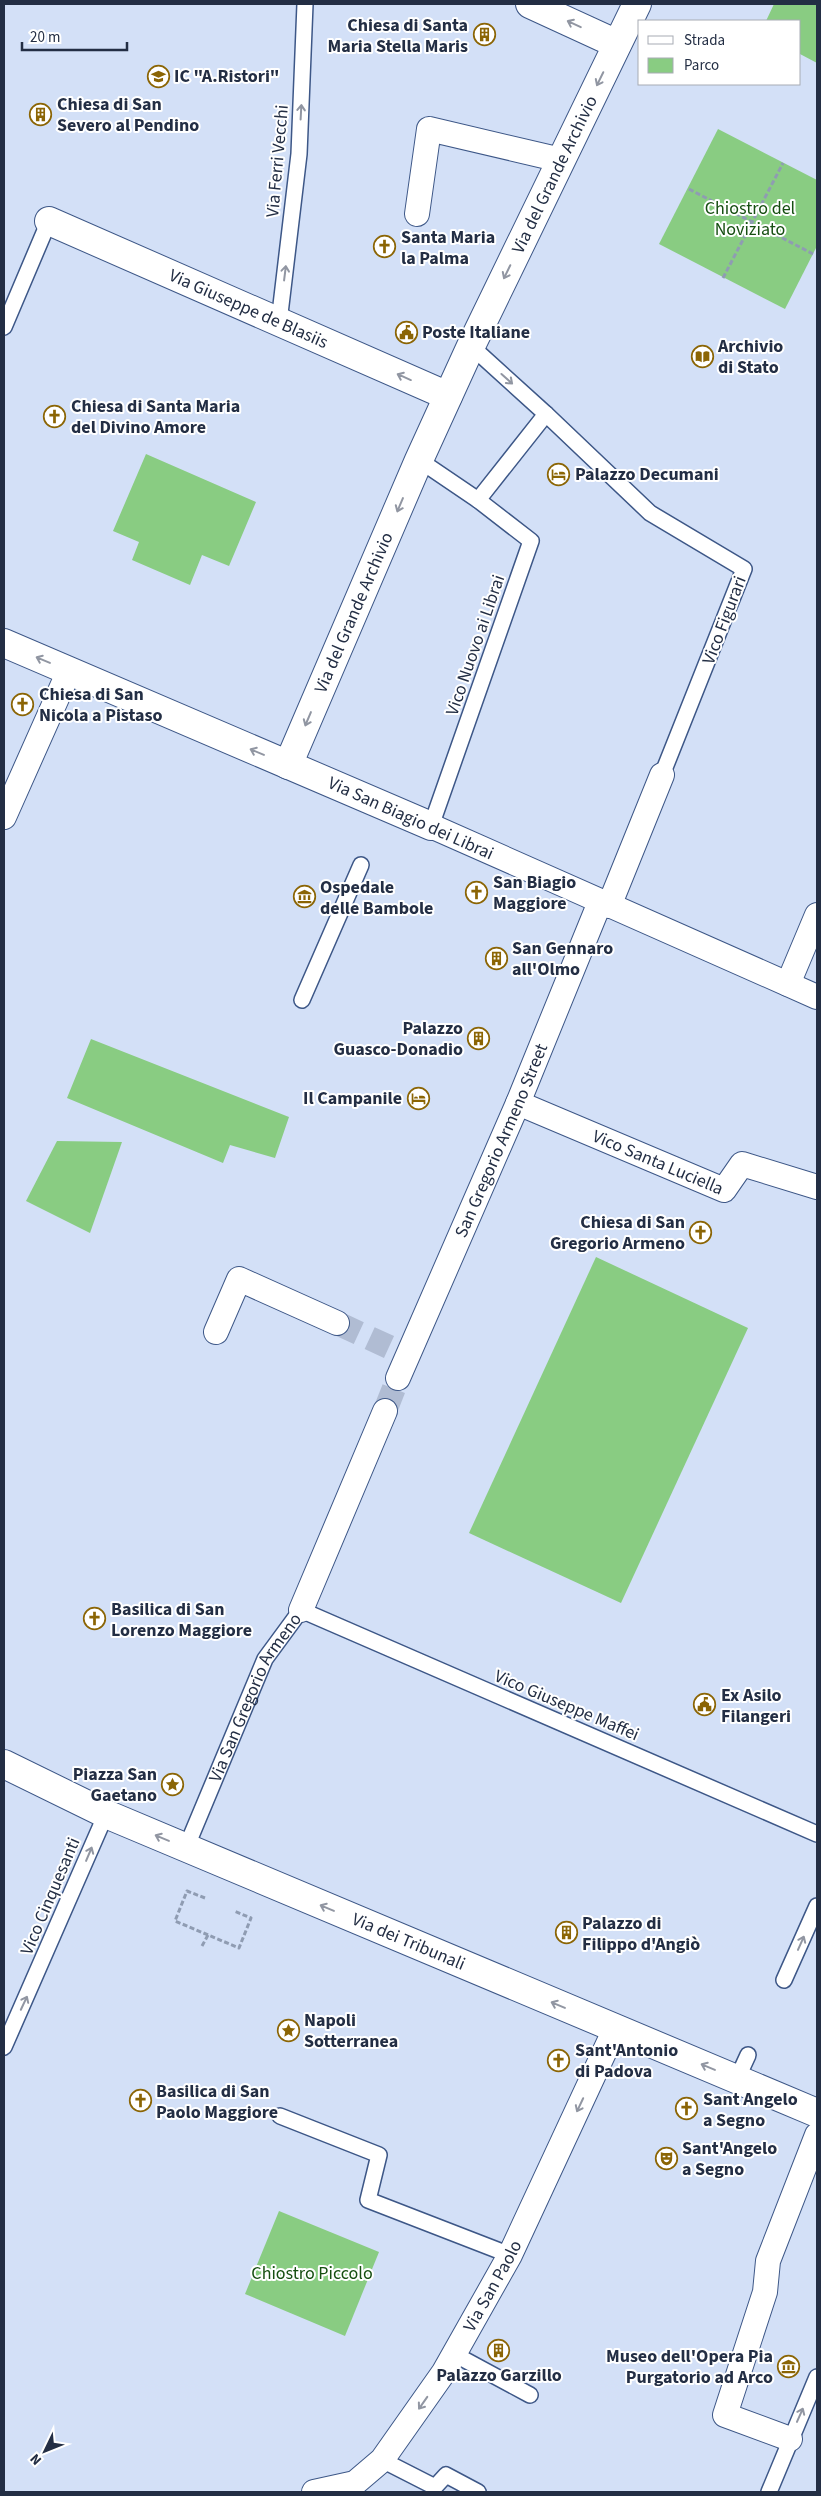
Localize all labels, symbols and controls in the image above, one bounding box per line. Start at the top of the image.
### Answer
place label: Chiesa di Santa Maria Stella Maris [328,13,468,59]
one-way arrow [567,18,582,28]
scale bar [22,20,128,52]
legend [638,20,801,85]
building icon: Chiesa di Santa Maria Stella Maris [472,23,496,47]
text: 20 m [30,27,60,48]
text: Strada [684,30,725,51]
text: Parco [684,55,719,76]
school or university icon: IC "A.Ristori" [146,64,170,88]
place label: IC "A.Ristori" [174,64,280,89]
one-way arrow [595,71,605,86]
street label: Via del Grande Archivio [506,91,604,258]
place label: Chiesa di San Severo al Pendino [57,92,199,138]
building icon: Chiesa di San Severo al Pendino [29,102,53,126]
street label: Via Ferri Vecchi [260,104,295,218]
one-way arrow [296,104,305,120]
park label: Chiostro del Noviziato [705,196,795,242]
place label: Santa Maria la Palma [401,225,495,271]
church icon: Santa Maria la Palma [373,235,397,259]
street label: Via Giuseppe de Blasiis [165,263,332,355]
one-way arrow [501,265,511,280]
one-way arrow [280,266,290,282]
public building icon: Poste Italiane [394,320,418,344]
place label: Poste Italiane [422,320,530,345]
place label: Archivio di Stato [717,334,783,380]
library icon: Archivio di Stato [690,344,714,368]
one-way arrow [397,371,412,381]
one-way arrow [500,373,513,385]
place label: Chiesa di Santa Maria del Divino Amore [71,394,240,440]
church icon: Chiesa di Santa Maria del Divino Amore [43,404,67,428]
hotel icon: Palazzo Decumani [547,462,571,486]
place label: Palazzo Decumani [575,462,719,487]
one-way arrow [394,497,404,512]
street label: Via del Grande Archivio [308,528,400,697]
street label: Vico Nuovo ai Librai [440,571,511,719]
street label: Vico Figurari [696,572,753,668]
one-way arrow [36,655,51,665]
place label: Chiesa di San Nicola a Pistaso [39,682,162,728]
church icon: Chiesa di San Nicola a Pistaso [11,692,35,716]
one-way arrow [302,711,311,726]
one-way arrow [250,746,265,756]
street label: Via San Biagio dei Librai [324,771,498,866]
place label: San Biagio Maggiore [493,870,576,916]
place label: Ospedale delle Bambole [320,875,433,921]
church icon: San Biagio Maggiore [465,880,489,904]
museum icon: Ospedale delle Bambole [292,885,316,909]
place label: San Gennaro all'Olmo [512,936,613,982]
building icon: San Gennaro all'Olmo [484,946,508,970]
place label: Palazzo Guasco-Donadio [333,1016,463,1062]
building icon: Palazzo Guasco-Donadio [467,1026,491,1050]
street label: San Gregorio Armeno Street [449,1040,554,1242]
place label: Il Campanile [303,1086,402,1111]
hotel icon: Il Campanile [406,1086,430,1110]
street label: Vico Santa Luciella [588,1124,727,1201]
place label: Chiesa di San Gregorio Armeno [550,1210,685,1256]
church icon: Chiesa di San Gregorio Armeno [689,1220,713,1244]
place label: Basilica di San Lorenzo Maggiore [111,1597,252,1643]
church icon: Basilica di San Lorenzo Maggiore [83,1607,107,1631]
street label: Via San Gregorio Armeno [203,1608,308,1786]
street label: Vico Giuseppe Maffei [491,1664,643,1747]
place label: Ex Asilo Filangeri [721,1683,791,1729]
public building icon: Ex Asilo Filangeri [693,1693,717,1717]
place label: Piazza San Gaetano [73,1762,157,1808]
place icon: Piazza San Gaetano [161,1772,185,1796]
one-way arrow [155,1832,170,1842]
street label: Vico Cinquesanti [15,1834,86,1959]
one-way arrow [85,1847,95,1862]
one-way arrow [320,1902,335,1911]
street label: Via dei Tribunali [348,1907,469,1977]
place label: Palazzo di Filippo d'Angiò [582,1911,700,1957]
building icon: Palazzo di Filippo d'Angiò [554,1921,578,1945]
one-way arrow [796,1936,806,1951]
one-way arrow [20,1996,29,2011]
one-way arrow [551,1999,566,2009]
place label: Napoli Sotterranea [304,2008,398,2054]
place icon: Napoli Sotterranea [276,2018,300,2042]
place label: Sant'Antonio di Padova [575,2038,678,2084]
church icon: Sant'Antonio di Padova [547,2048,571,2072]
one-way arrow [701,2062,716,2072]
place label: Basilica di San Paolo Maggiore [156,2079,278,2125]
place label: Sant Angelo a Segno [703,2087,798,2133]
church icon: Basilica di San Paolo Maggiore [128,2089,152,2113]
one-way arrow [574,2097,584,2112]
church icon: Sant Angelo a Segno [675,2097,699,2121]
place label: Sant'Angelo a Segno [682,2136,777,2182]
theatre icon: Sant'Angelo a Segno [654,2146,678,2170]
street label: Via San Paolo [457,2236,528,2336]
park label: Chiostro Piccolo [251,2261,373,2286]
building icon: Palazzo Garzillo [487,2338,511,2362]
place label: Museo dell'Opera Pia Purgatorio ad Arco [606,2344,773,2390]
museum icon: Museo dell'Opera Pia Purgatorio ad Arco [777,2354,801,2378]
place label: Palazzo Garzillo [436,2363,562,2388]
one-way arrow [418,2396,428,2410]
one-way arrow [796,2408,806,2423]
north arrow [20,2426,70,2476]
text: N [26,2449,47,2469]

